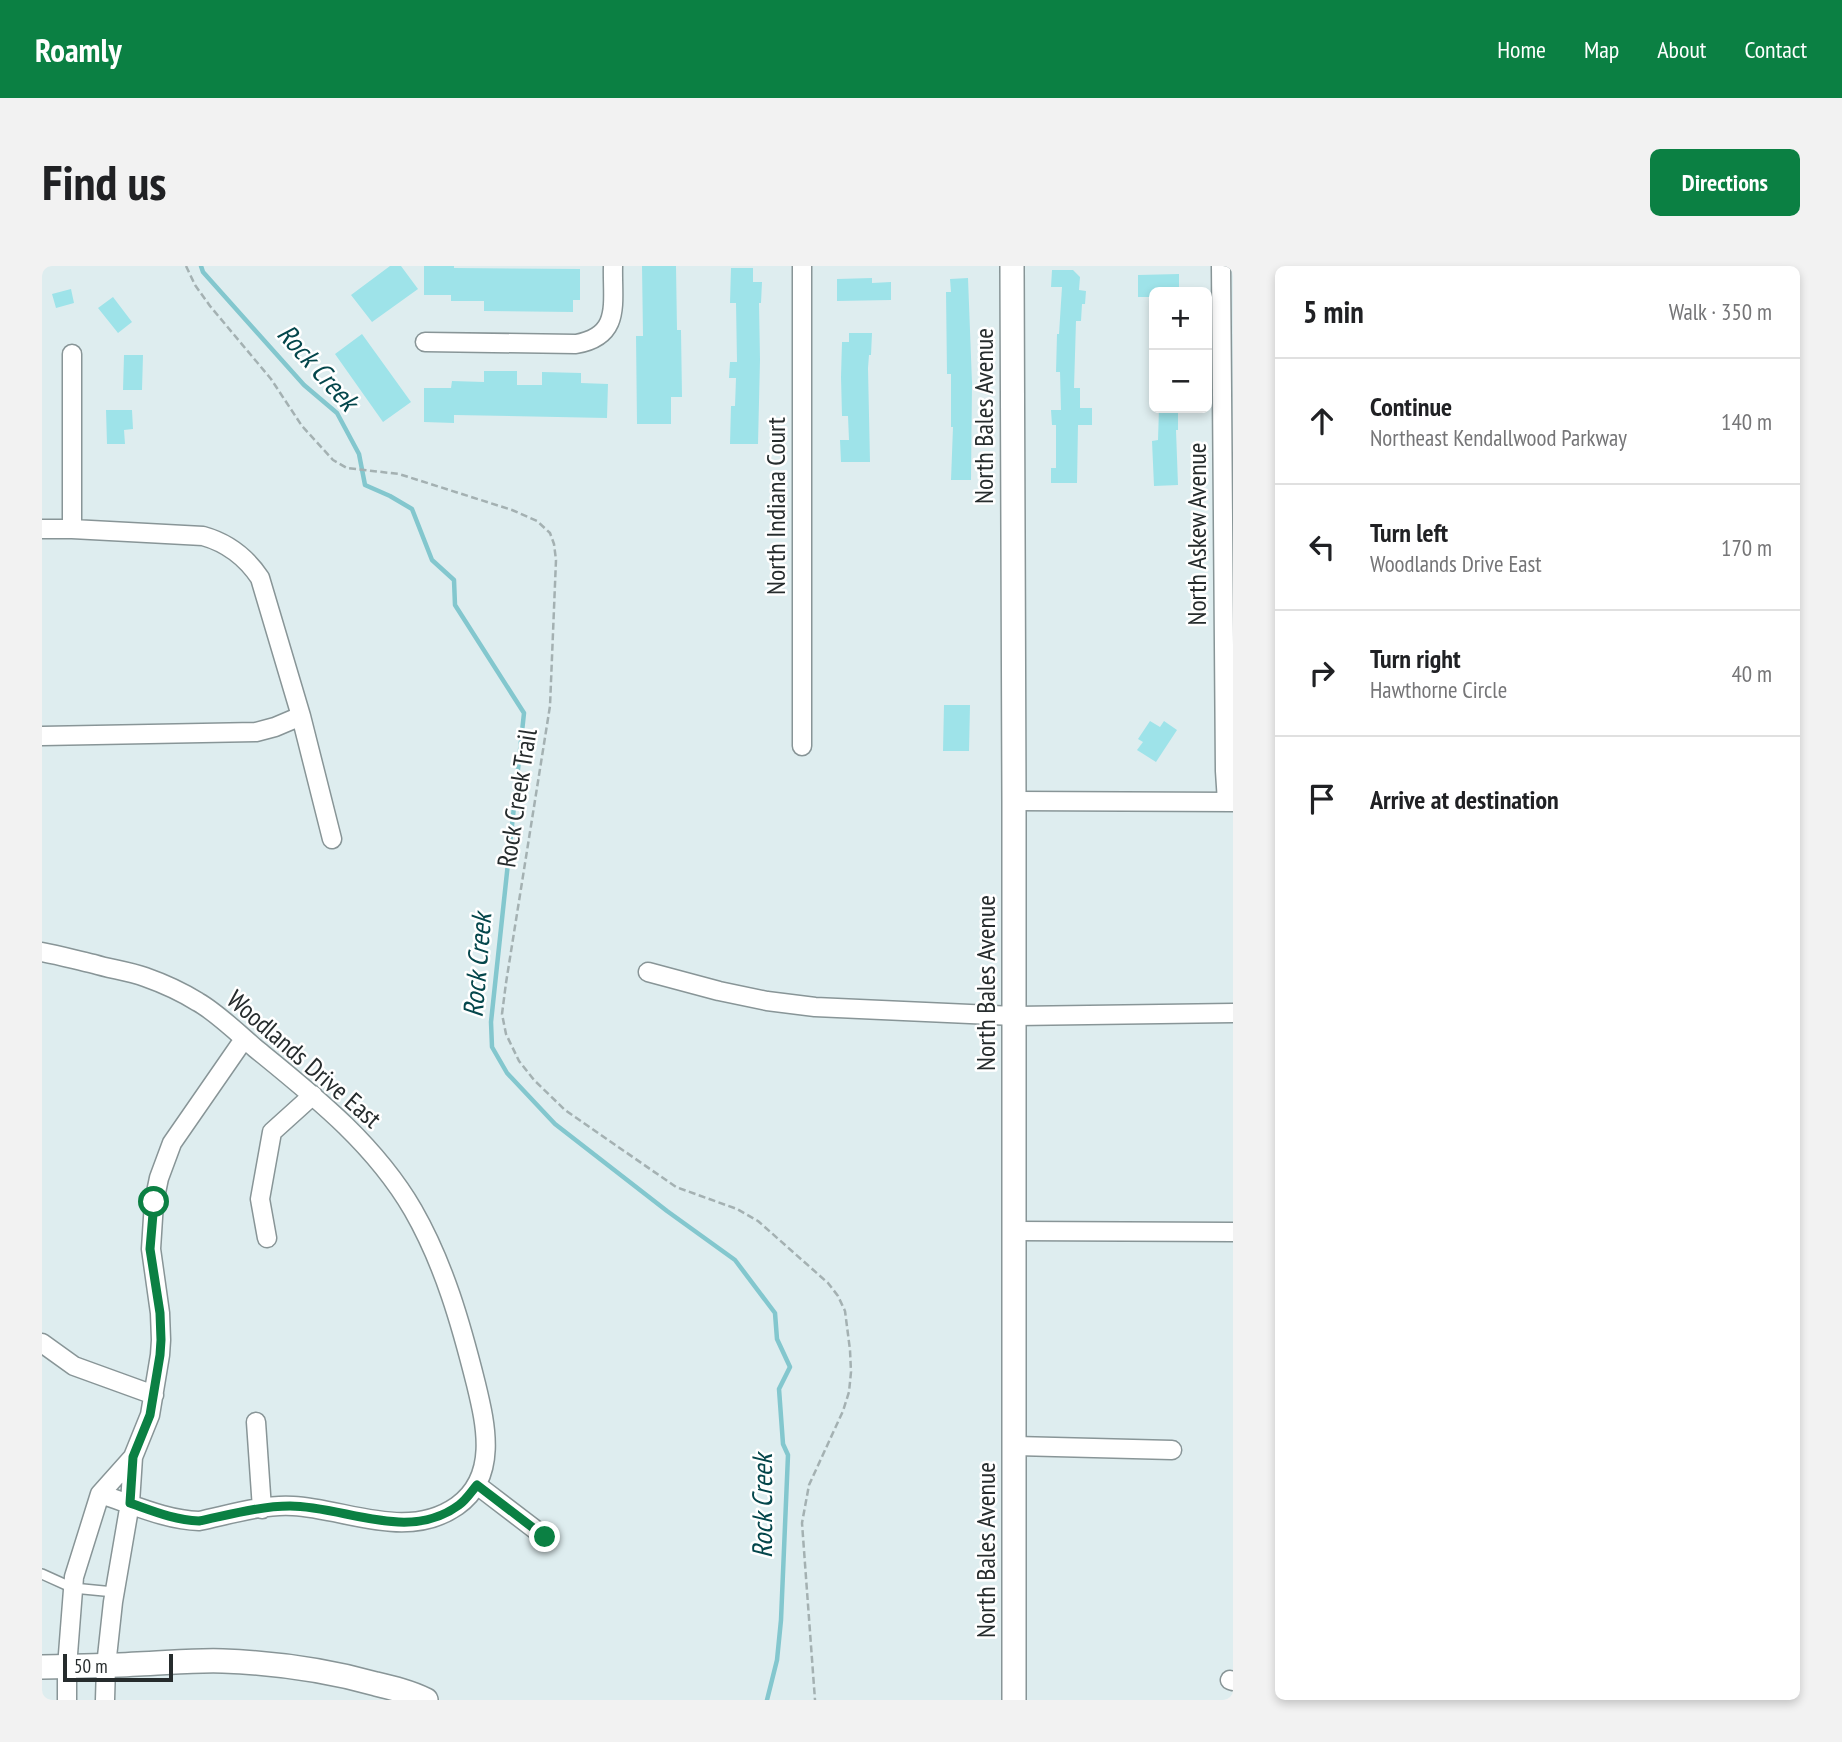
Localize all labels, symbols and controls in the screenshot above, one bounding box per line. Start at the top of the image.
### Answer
text: Roamly [35,28,122,71]
text: Home [1497,34,1546,65]
text: Map [1584,34,1619,65]
text: About [1657,34,1706,65]
text: Contact [1744,34,1807,65]
button: Directions [1650,149,1800,216]
text: Find us [42,150,166,214]
map controls [1149,287,1212,413]
button: + [1149,287,1212,350]
text: 5 min [1303,292,1364,331]
text: Walk · 350 m [1669,297,1772,326]
water label: Rock Creek [270,315,369,420]
street label: North Bales Avenue [967,328,1000,504]
button: − [1149,350,1212,413]
text: Continue [1370,390,1452,423]
icon: ahead [1303,402,1341,440]
text: 140 m [1721,407,1772,436]
street label: North Indiana Court [759,417,792,595]
text: Northeast Kendallwood Parkway [1370,423,1627,452]
street label: North Askew Avenue [1180,442,1213,626]
text: Turn left [1370,516,1448,549]
icon: left [1303,528,1341,566]
text: 170 m [1721,533,1772,562]
text: Woodlands Drive East [1370,549,1542,578]
text: Turn right [1370,642,1461,675]
icon: right [1303,654,1341,692]
text: 40 m [1731,659,1772,688]
text: Hawthorne Circle [1370,675,1507,704]
street label: Rock Creek Trail [489,726,544,870]
icon: arrive [1303,780,1341,818]
text: Arrive at destination [1370,783,1559,816]
street label: North Bales Avenue [969,895,1002,1071]
water label: Rock Creek [454,908,500,1019]
street label: Woodlands Drive East [220,983,388,1135]
route start [138,1186,169,1217]
water label: Rock Creek [743,1451,780,1558]
street label: North Bales Avenue [969,1462,1002,1638]
route end [529,1521,560,1552]
scale bar [63,1651,173,1683]
text: 50 m [74,1654,108,1678]

